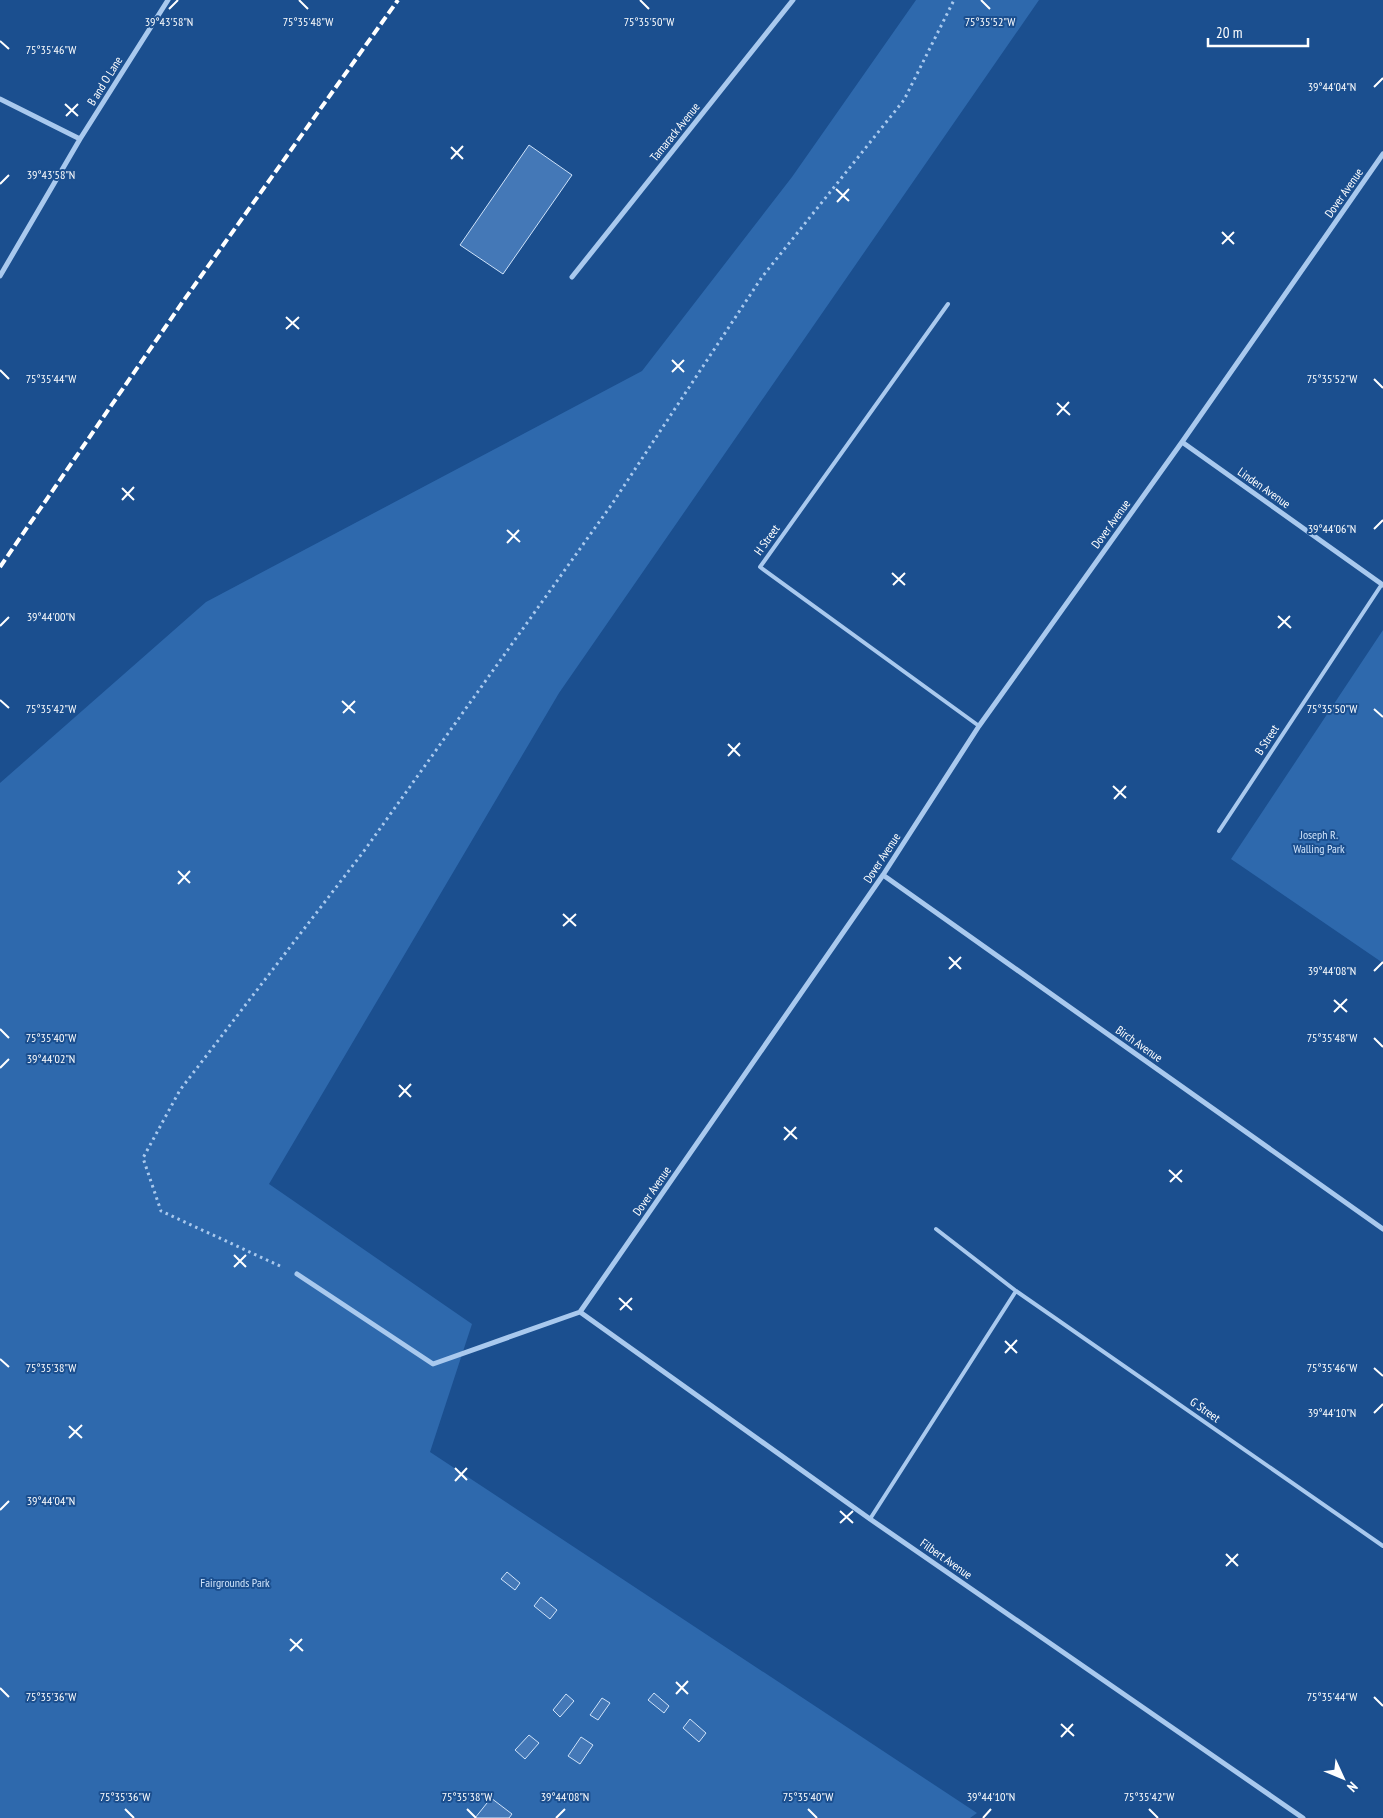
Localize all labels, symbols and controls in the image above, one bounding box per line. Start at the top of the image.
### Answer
text: 39°43'58"N [145,14,193,29]
text: 75°35'48"W [283,14,333,29]
text: 75°35'50"W [624,14,674,29]
text: 75°35'52"W [965,14,1015,29]
scale bar [1208,15,1308,47]
text: 20 m [1216,23,1242,42]
text: 75°35'46"W [26,42,76,57]
street label: B and O Lane [84,53,126,108]
text: 39°44'04"N [1308,79,1356,94]
street label: Tamarack Avenue [646,99,703,164]
street label: Dover Avenue [1321,165,1366,220]
text: 39°43'58"N [27,167,75,182]
text: 75°35'44"W [26,371,76,386]
text: 75°35'52"W [1307,371,1357,386]
street label: Linden Avenue [1235,464,1294,511]
street label: Dover Avenue [1088,496,1133,551]
street label: H Street [751,521,783,558]
text: 39°44'06"N [1308,521,1356,536]
text: 39°44'00"N [27,609,75,624]
text: 75°35'42"W [26,701,76,716]
text: 75°35'50"W [1307,701,1357,716]
street label: B Street [1251,721,1282,758]
park label: Joseph R. Walling Park [1293,827,1345,856]
street label: Dover Avenue [860,830,903,886]
text: 39°44'08"N [1308,963,1356,978]
street label: Birch Avenue [1113,1022,1166,1065]
text: 75°35'40"W [26,1030,76,1045]
text: 75°35'48"W [1307,1030,1357,1045]
text: 39°44'02"N [27,1051,75,1066]
street label: Dover Avenue [629,1163,674,1218]
text: 75°35'38"W [26,1360,76,1375]
text: 75°35'46"W [1307,1360,1357,1375]
street label: G Street [1187,1394,1224,1426]
text: 39°44'10"N [1308,1405,1356,1420]
text: 39°44'04"N [27,1493,75,1508]
street label: Filbert Avenue [917,1535,975,1582]
park label: Fairgrounds Park [200,1575,270,1590]
text: 75°35'36"W [26,1689,76,1704]
text: 75°35'44"W [1307,1689,1357,1704]
north arrow [1318,1753,1368,1803]
text: N [1343,1778,1361,1796]
text: 75°35'36"W [100,1789,150,1804]
text: 75°35'38"W [442,1789,492,1804]
text: 39°44'08"N [541,1789,589,1804]
text: 75°35'40"W [783,1789,833,1804]
text: 39°44'10"N [967,1789,1015,1804]
text: 75°35'42"W [1124,1789,1174,1804]

